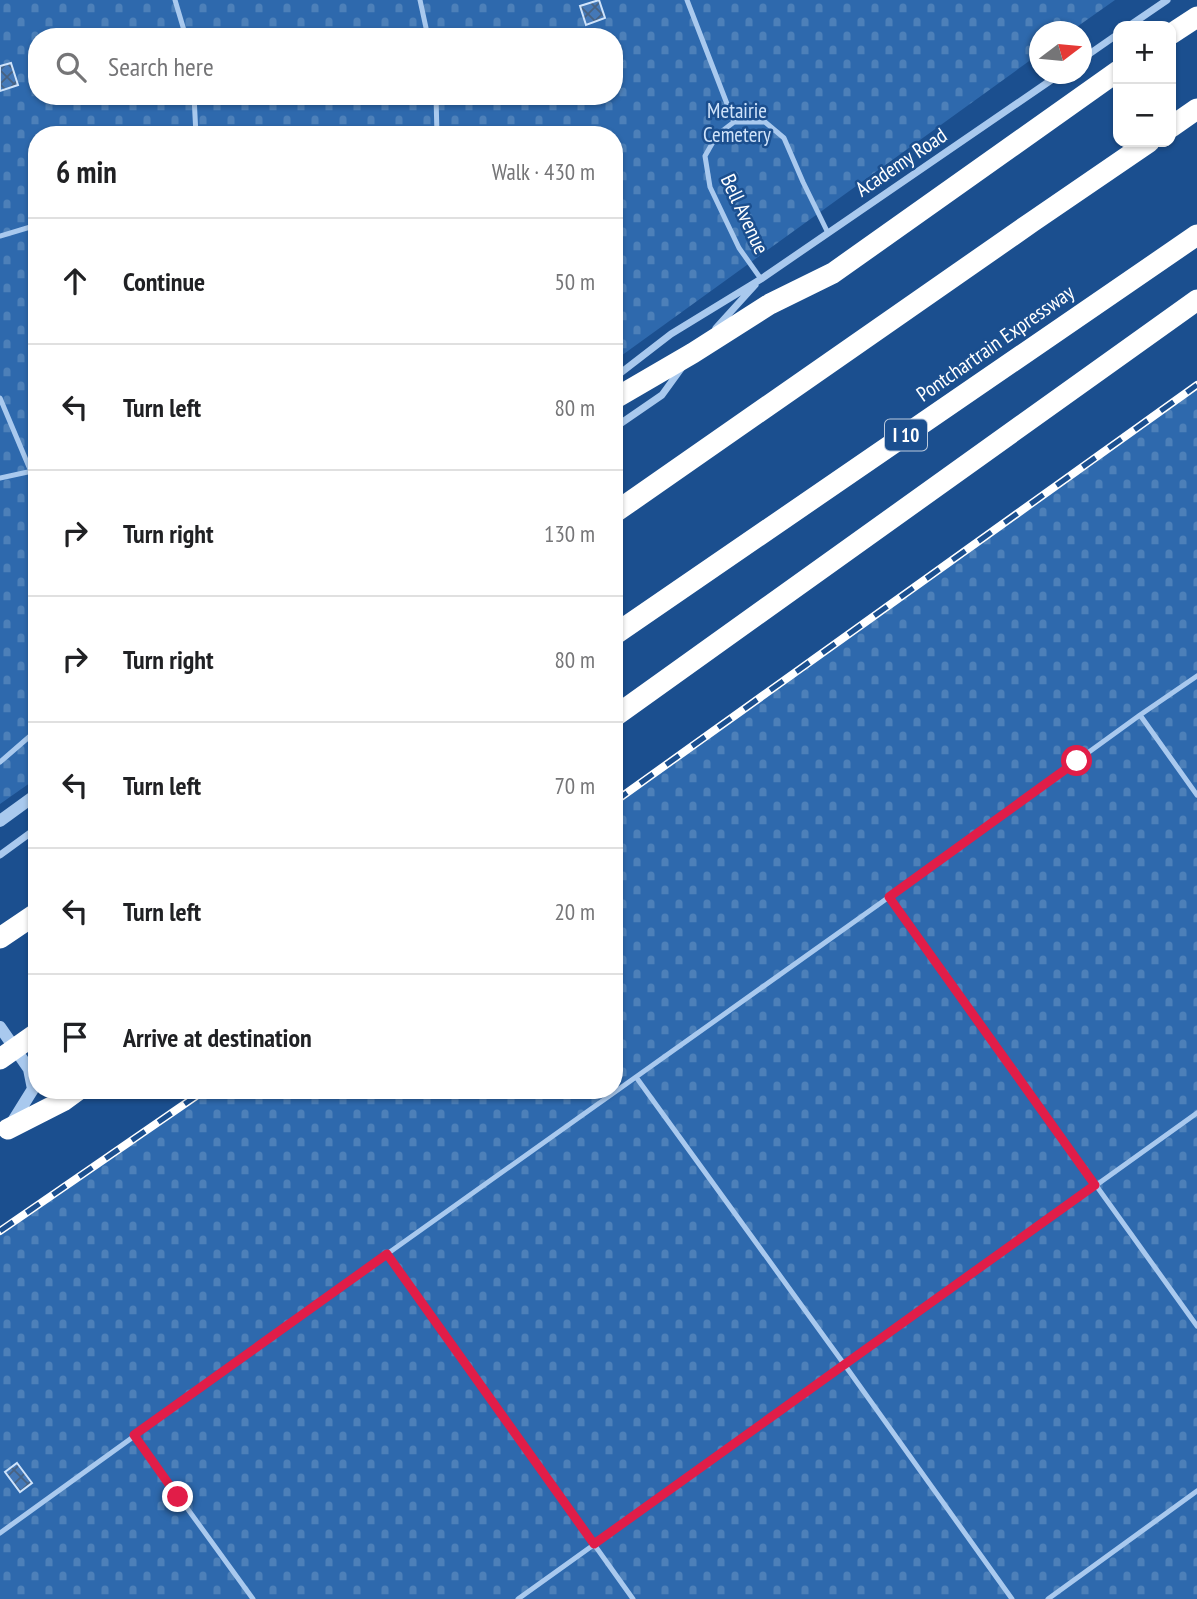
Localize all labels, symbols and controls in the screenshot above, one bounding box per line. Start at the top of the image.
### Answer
north arrow [1029,21,1092,84]
map controls [1113,21,1176,147]
button: + [1113,21,1176,84]
search box [28,28,623,105]
icon: search [52,48,90,86]
text: Search here [108,50,214,83]
button: − [1113,84,1176,147]
park label: Metairie Cemetery [703,97,771,148]
street label: Academy Road [850,122,952,202]
text: 6 min [56,152,117,191]
text: Walk · 430 m [492,157,595,186]
street label: Bell Avenue [715,170,775,258]
icon: ahead [56,262,94,300]
text: Continue [123,265,205,298]
text: 50 m [554,267,595,296]
street label: Pontchartrain Expressway [911,278,1079,408]
icon: left [56,388,94,426]
text: Turn left [123,391,201,424]
text: 80 m [554,393,595,422]
road number: I 10 [885,420,927,450]
icon: right [56,514,94,552]
text: Turn right [123,517,214,550]
text: 130 m [544,519,595,548]
icon: right [56,640,94,678]
text: Turn right [123,643,214,676]
text: 80 m [554,645,595,674]
route start [1061,745,1092,776]
icon: left [56,766,94,804]
text: Turn left [123,769,201,802]
text: 70 m [554,771,595,800]
icon: left [56,892,94,930]
text: Turn left [123,895,201,928]
text: 20 m [554,897,595,926]
icon: arrive [56,1018,94,1056]
text: Arrive at destination [123,1021,312,1054]
route end [162,1481,193,1512]

